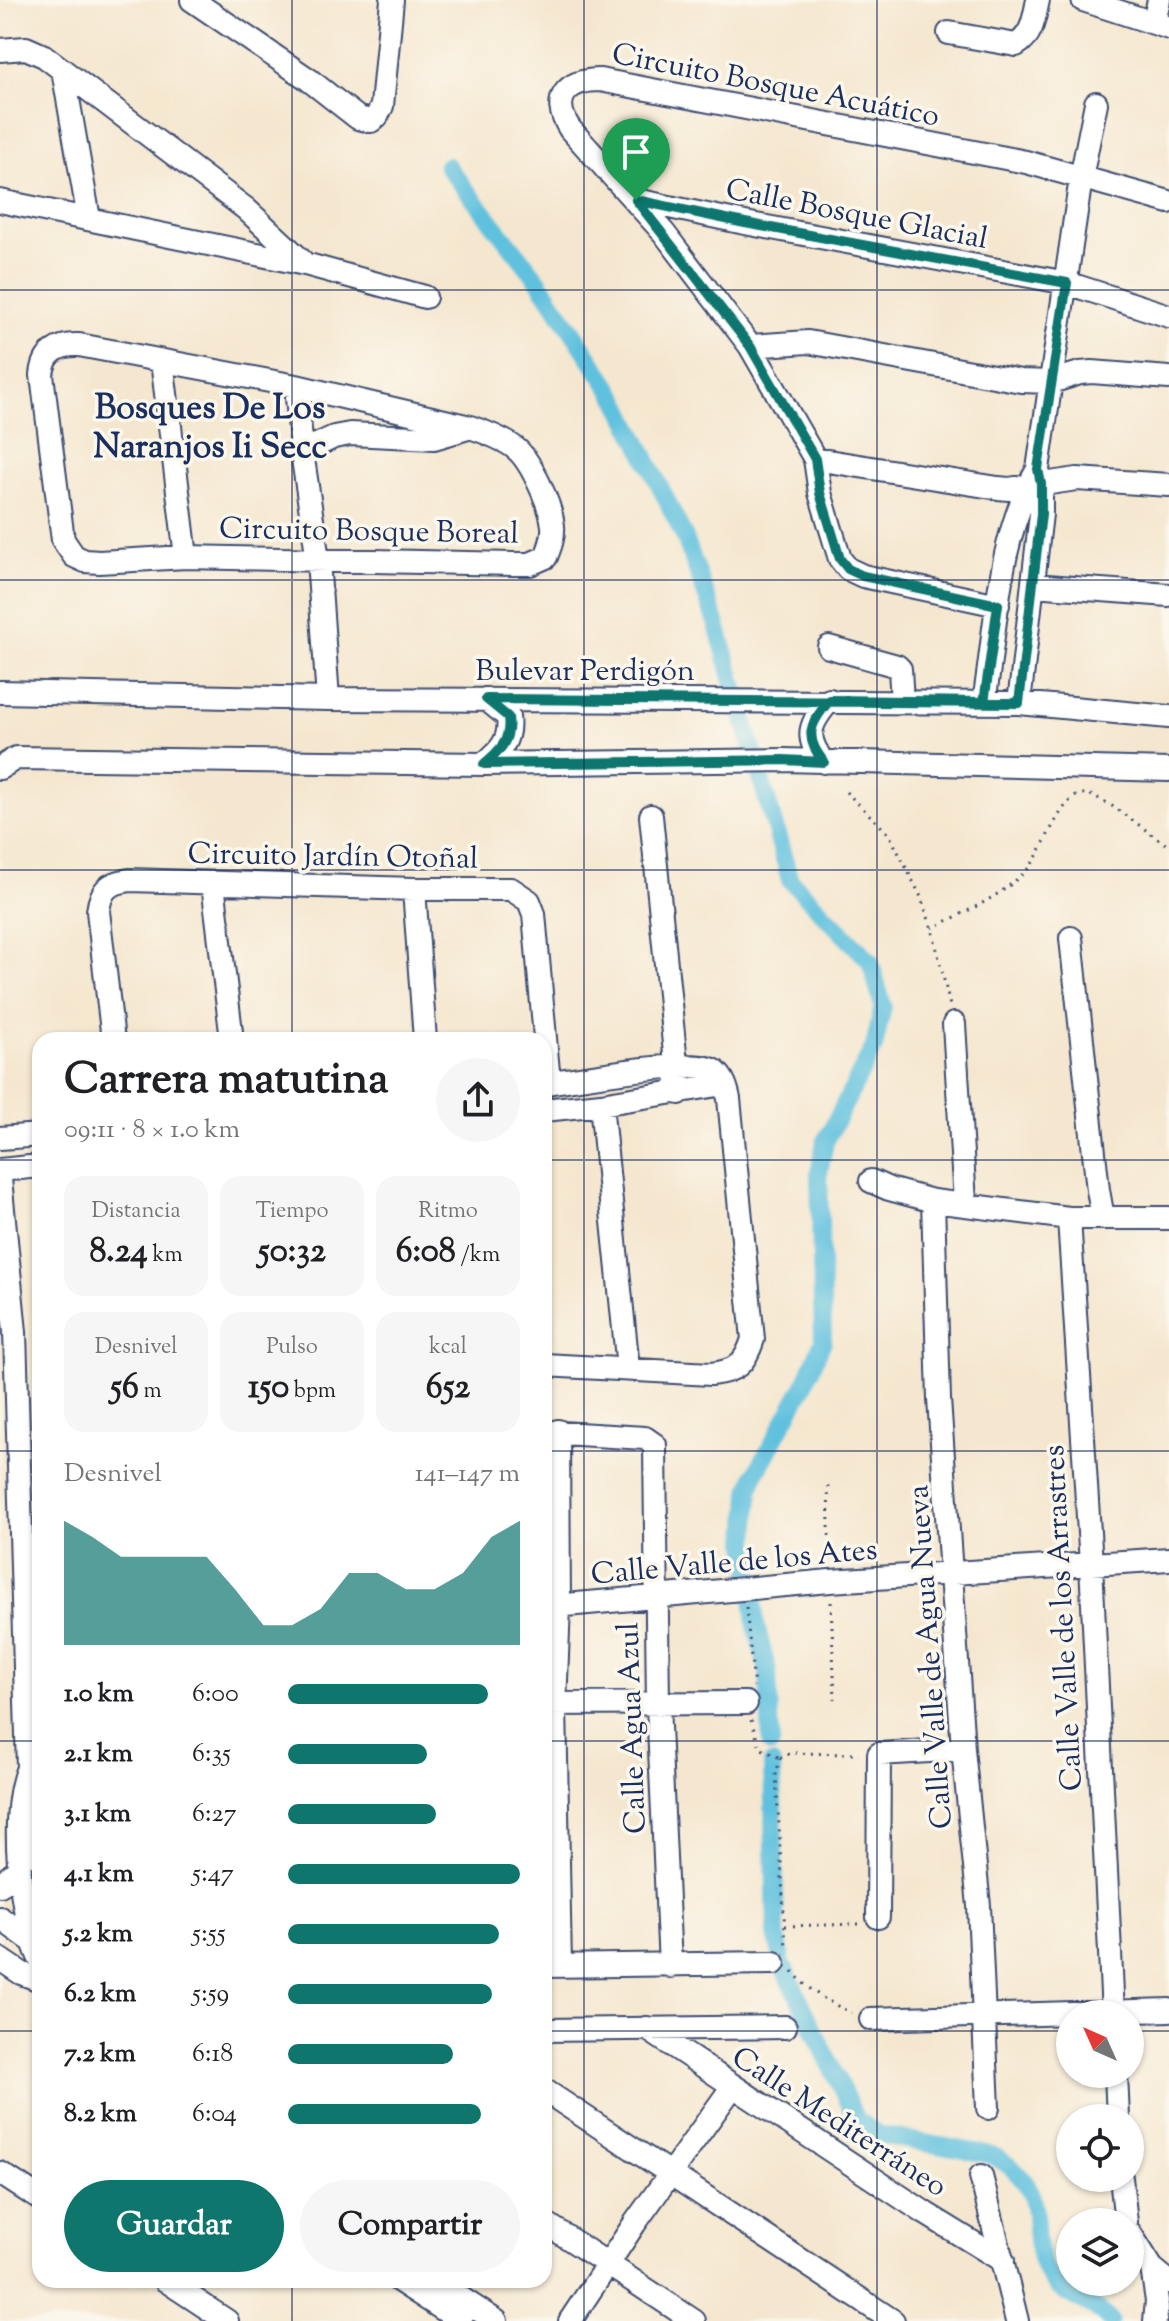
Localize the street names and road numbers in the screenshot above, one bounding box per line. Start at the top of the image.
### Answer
street label: Circuito Bosque Acuático [608,34,943,139]
street label: Calle Bosque Glacial [722,169,991,262]
street label: Circuito Bosque Boreal [219,508,519,557]
street label: Bulevar Perdigón [475,651,695,694]
street label: Circuito Jardín Otoñal [187,833,479,882]
street label: Calle Valle de los Arrastres [1034,1444,1095,1792]
street label: Calle Valle de Agua Nueva [898,1483,965,1830]
street label: Calle Valle de los Ates [589,1530,879,1597]
street label: Calle Agua Azul [608,1621,659,1834]
street label: Calle Mediterráneo [722,2037,955,2209]

